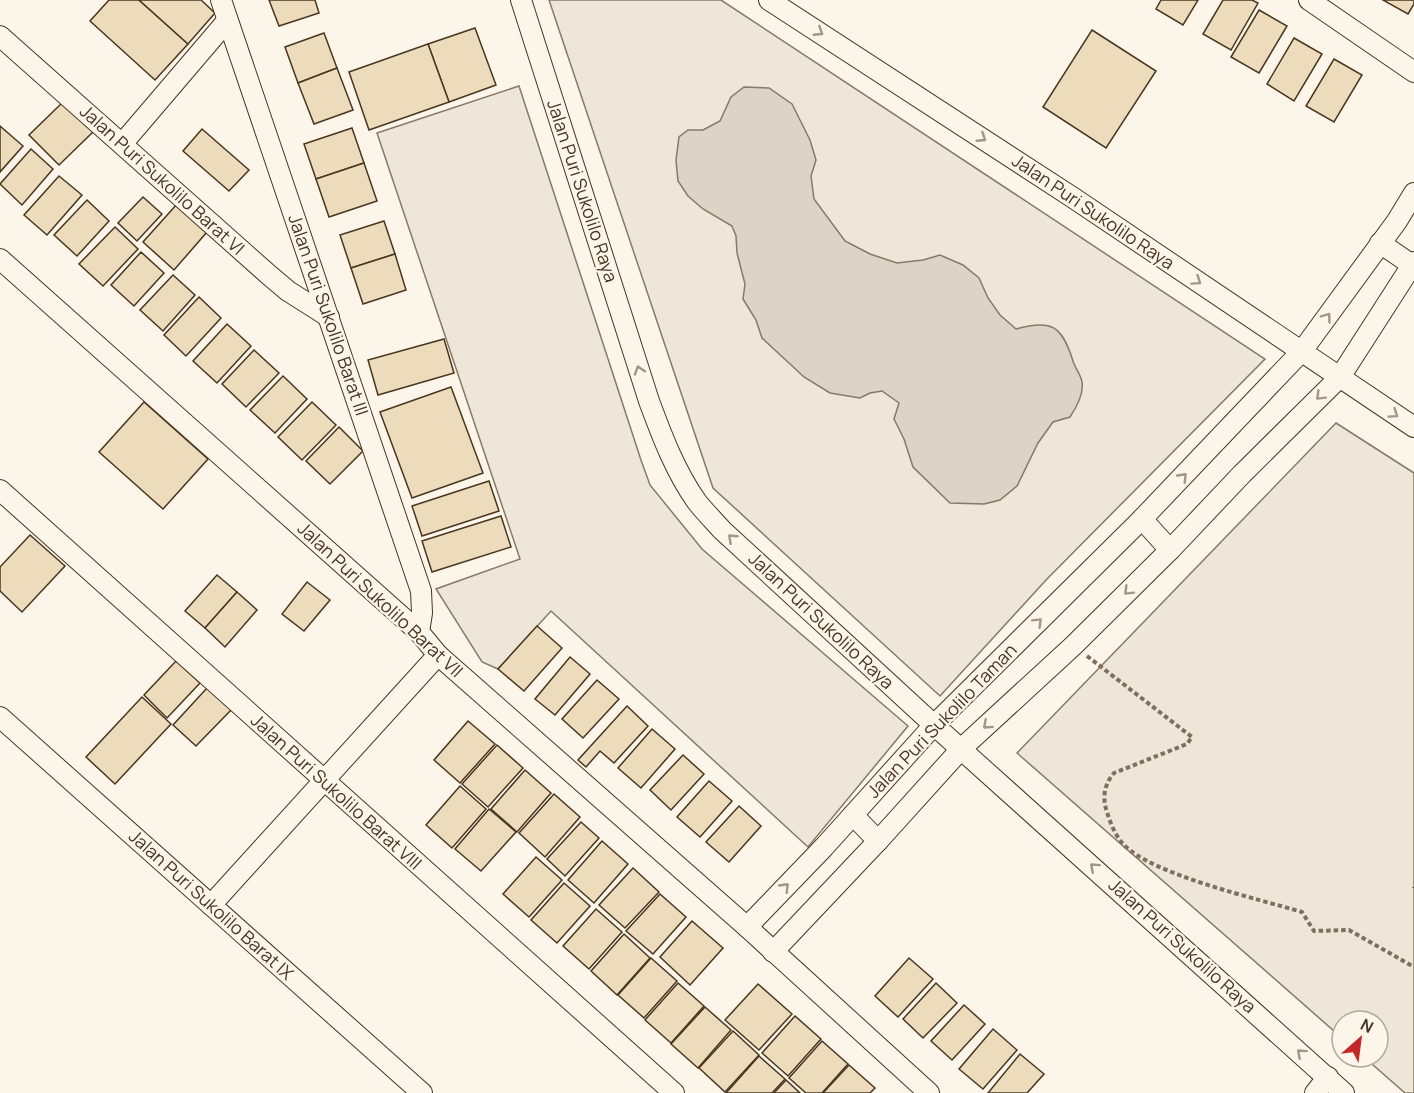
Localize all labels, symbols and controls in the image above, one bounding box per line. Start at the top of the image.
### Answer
one-way arrow [812,25,823,36]
street label: Jalan Puri Sukolilo Raya [542,96,624,285]
street label: Jalan Puri Sukolilo Barat VI [75,99,250,260]
one-way arrow [975,131,986,142]
street label: Jalan Puri Sukolilo Raya [1008,148,1179,274]
street label: Jalan Puri Sukolilo Barat III [283,211,375,418]
one-way arrow [1190,274,1201,285]
one-way arrow [1320,312,1331,323]
one-way arrow [634,365,646,376]
one-way arrow [1317,389,1327,400]
one-way arrow [1388,407,1399,418]
one-way arrow [1175,474,1186,485]
street label: Jalan Puri Sukolilo Barat VII [293,516,469,682]
one-way arrow [728,535,739,546]
street label: Jalan Puri Sukolilo Raya [744,546,900,694]
one-way arrow [1125,584,1136,595]
one-way arrow [1031,619,1042,630]
street label: Jalan Puri Sukolilo Taman [861,638,1022,803]
street label: Jalan Puri Sukolilo Barat VIII [246,708,427,875]
one-way arrow [983,718,994,729]
street label: Jalan Puri Sukolilo Barat IX [124,824,299,985]
one-way arrow [1090,863,1101,874]
street label: Jalan Puri Sukolilo Raya [1104,873,1262,1018]
one-way arrow [778,883,789,894]
north arrow [1330,1009,1390,1069]
text: N [1357,1013,1377,1038]
one-way arrow [1297,1049,1308,1060]

